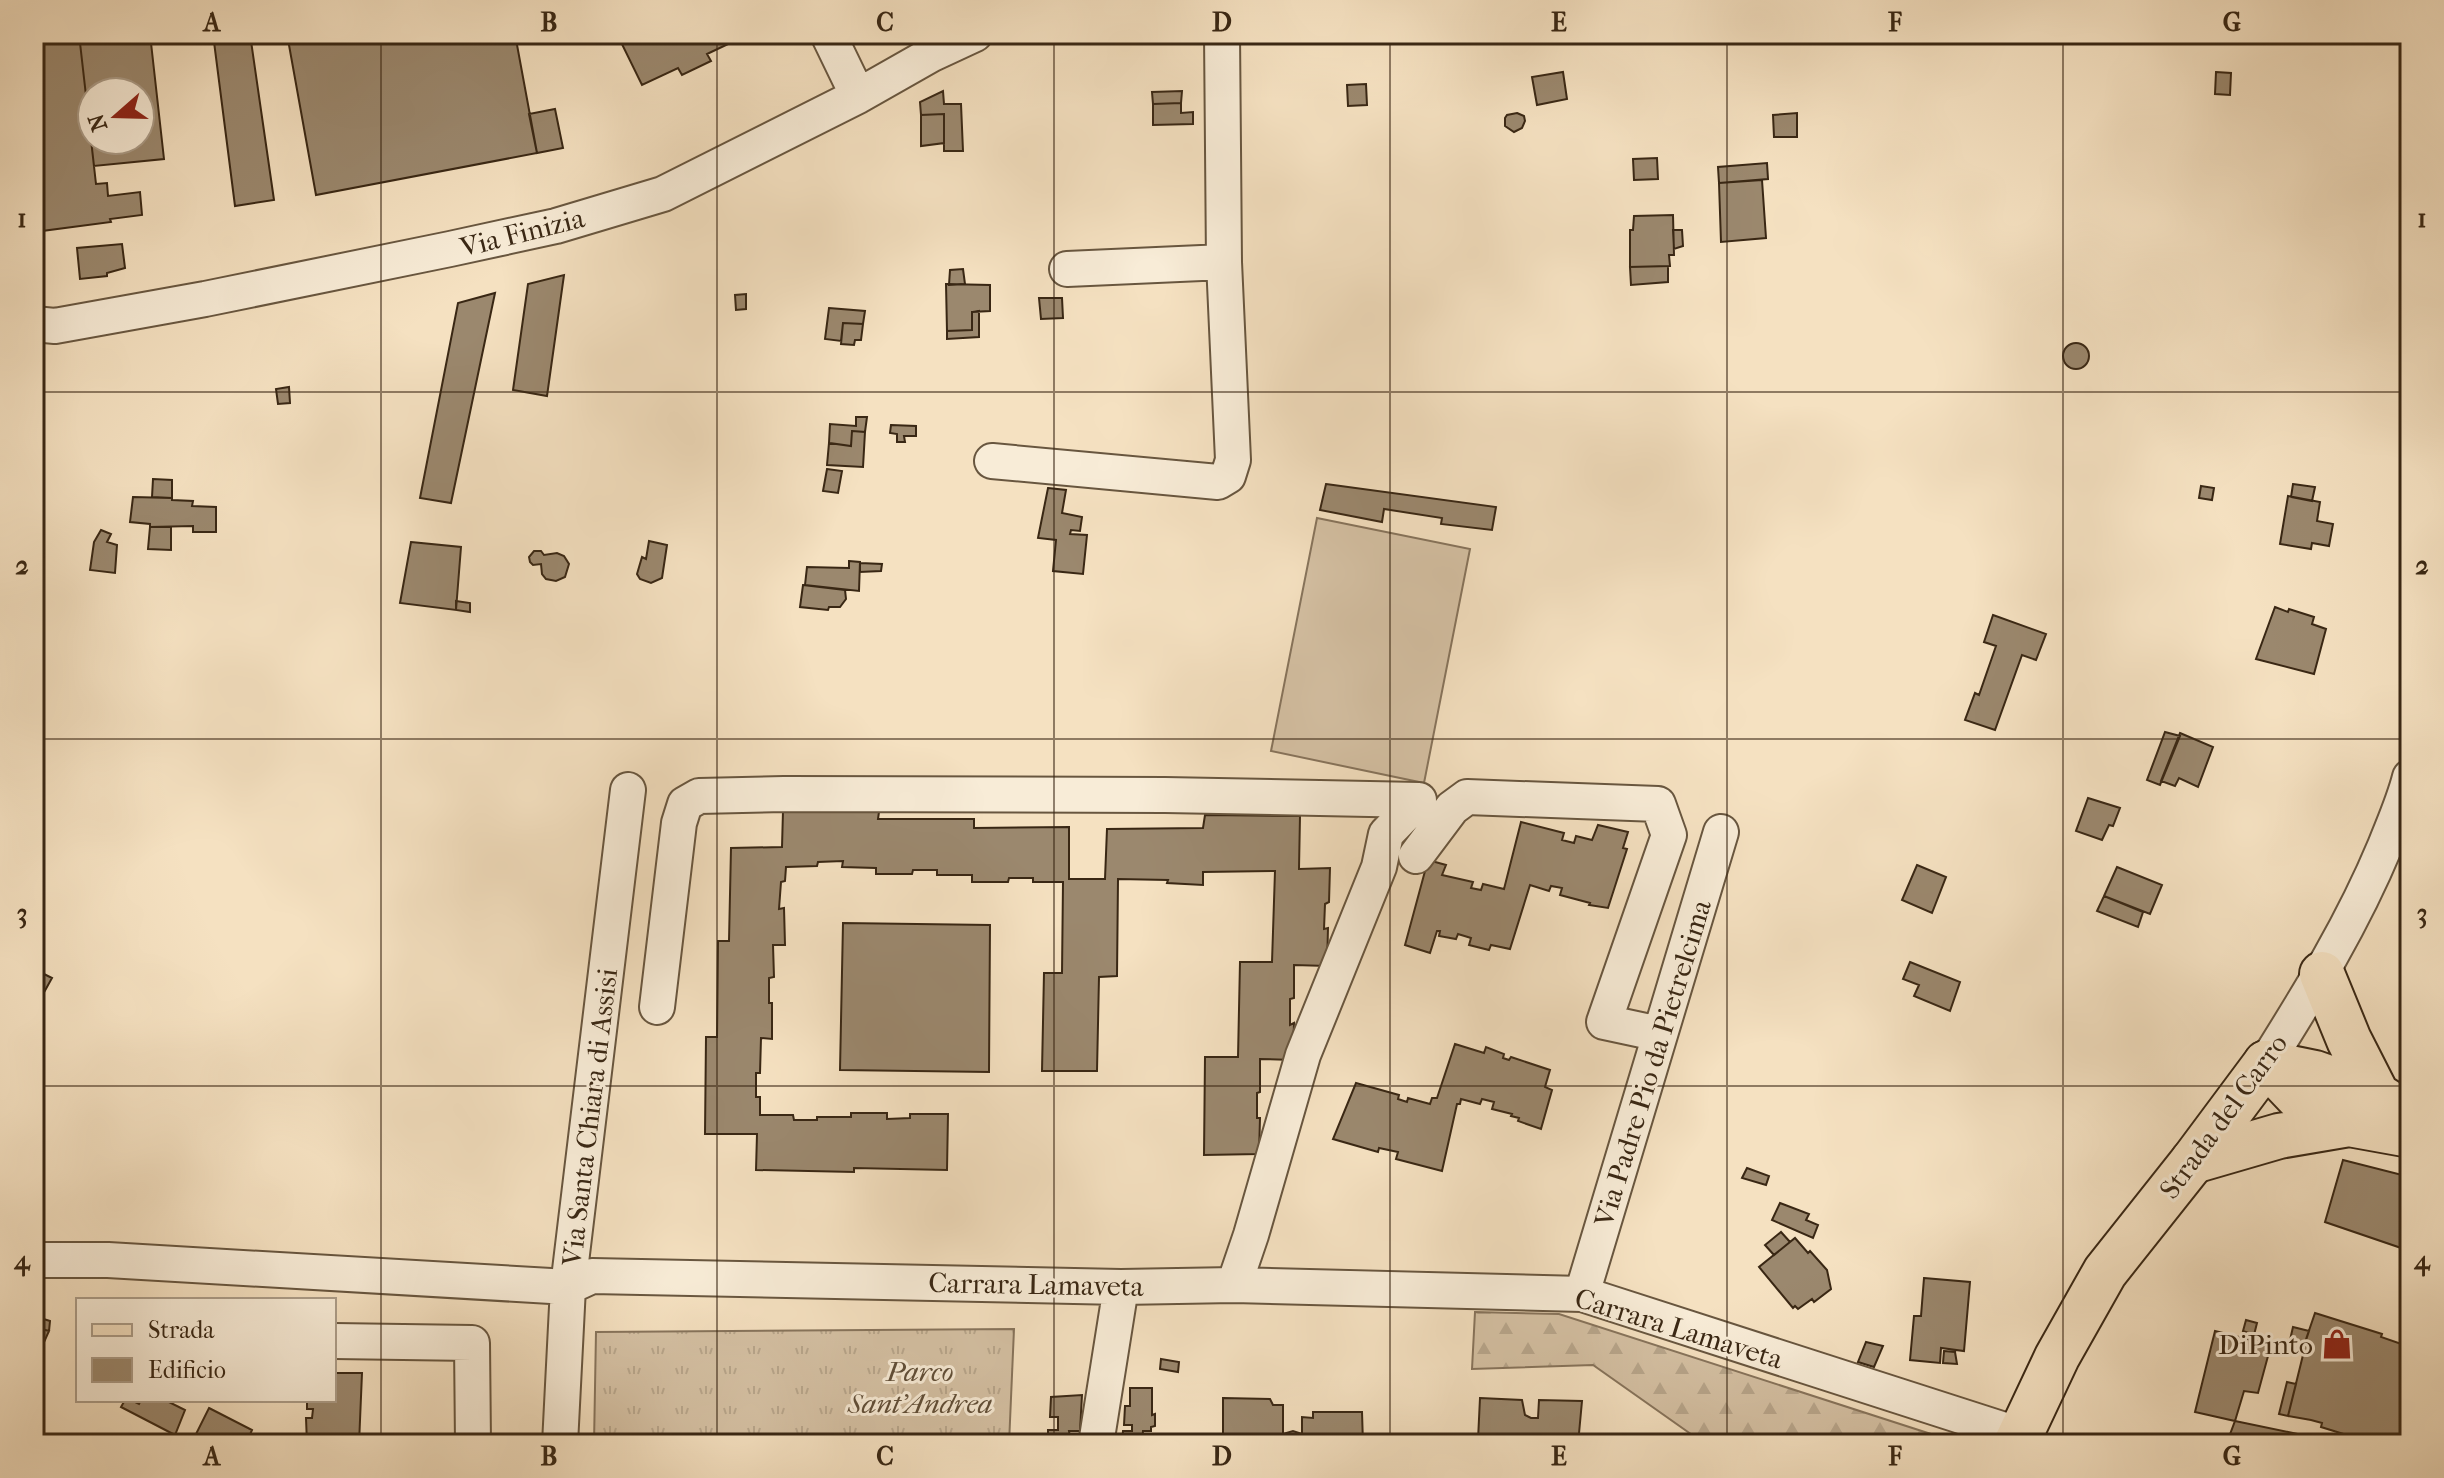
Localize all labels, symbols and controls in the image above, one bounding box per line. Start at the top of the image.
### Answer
text: A [202,7,222,38]
text: B [541,7,558,38]
text: C [876,7,894,38]
text: D [1212,7,1232,38]
text: E [1551,7,1567,38]
text: F [1887,7,1902,38]
text: G [2223,7,2241,38]
north arrow [76,76,156,156]
text: N [83,110,113,135]
street label: Via Finizia [456,201,589,264]
text: 1 [17,203,27,234]
text: 1 [2417,203,2427,234]
text: 2 [15,550,29,581]
text: 2 [2415,550,2429,581]
street label: Via Padre Pio da Pietrelcima [1587,895,1718,1231]
text: 3 [17,898,27,929]
text: 3 [2417,898,2427,929]
street label: Via Santa Chiara di Assisi [555,966,624,1269]
street label: Strada del Carro [2152,1027,2294,1205]
text: 4 [13,1245,31,1277]
text: 4 [2413,1245,2431,1277]
street label: Carrara Lamaveta [928,1266,1145,1303]
street label: Carrara Lamaveta [1571,1281,1788,1376]
legend [76,1298,336,1402]
text: Strada [148,1316,215,1344]
shop icon: DiPinto [2320,1327,2354,1361]
place label: DiPinto [2218,1328,2313,1361]
park label: Parco Sant'Andrea [847,1355,992,1420]
text: Edificio [148,1356,226,1384]
text: A [202,1441,222,1472]
text: B [541,1441,558,1472]
text: C [876,1441,894,1472]
text: D [1212,1441,1232,1472]
text: E [1551,1441,1567,1472]
text: F [1887,1441,1902,1472]
text: G [2223,1441,2241,1472]

